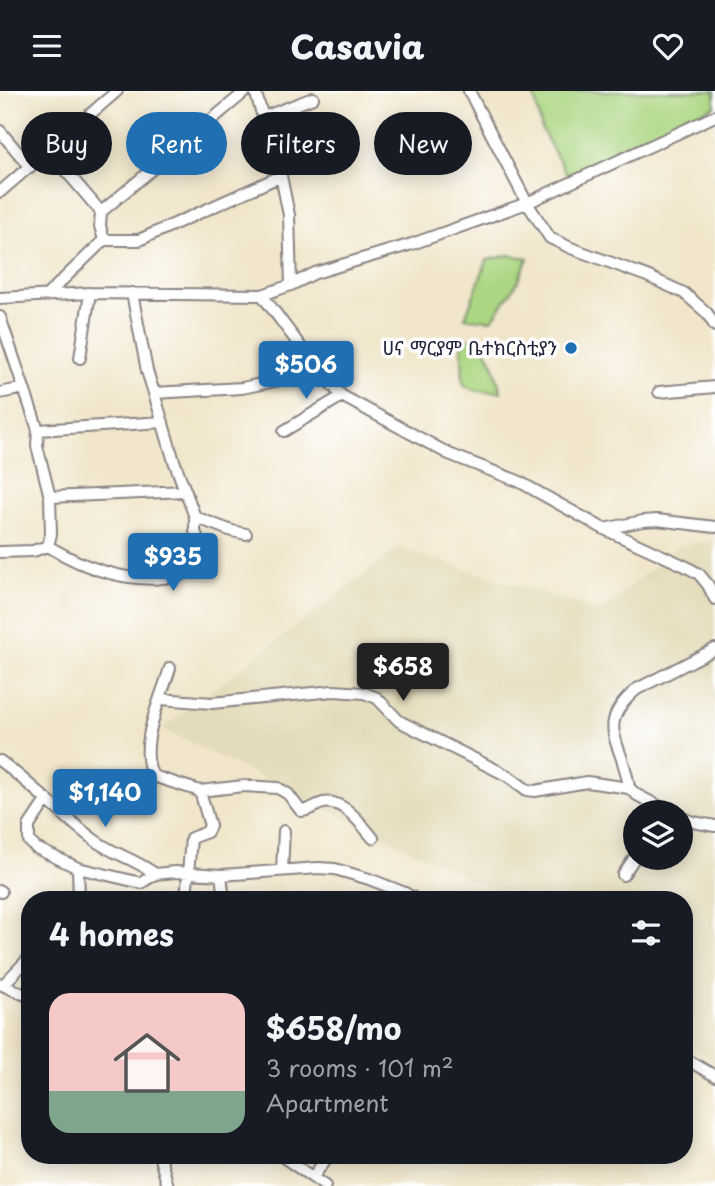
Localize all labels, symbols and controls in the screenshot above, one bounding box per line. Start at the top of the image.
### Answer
text: Casavia [290,22,425,70]
icon: menu [28,27,66,65]
icon: heart [649,27,687,65]
chip: Buy [21,112,112,175]
chip: Rent [126,112,227,175]
chip: Filters [241,112,360,175]
chip: New [374,112,472,175]
place label: ሀና ማርያም ቤተክርስቲያን [382,333,557,361]
marker: ሀና ማርያም ቤተክርስቲያን [563,340,579,356]
pin: $506 [265,341,347,401]
text: $506 [275,346,337,381]
pin: $935 [132,533,214,593]
text: $935 [144,538,202,573]
pin: $658 [362,643,444,703]
text: $658 [373,648,433,683]
pin: $1,140 [48,769,162,829]
text: $1,140 [69,774,141,809]
map controls [623,800,693,870]
button: layers [623,800,693,870]
text: 4 homes [49,911,174,956]
icon: filters [627,914,665,952]
text: $658/mo [266,1005,401,1050]
icon: home [105,1021,189,1105]
text: 3 rooms · 101 m² [266,1050,454,1085]
text: Apartment [266,1085,389,1120]

